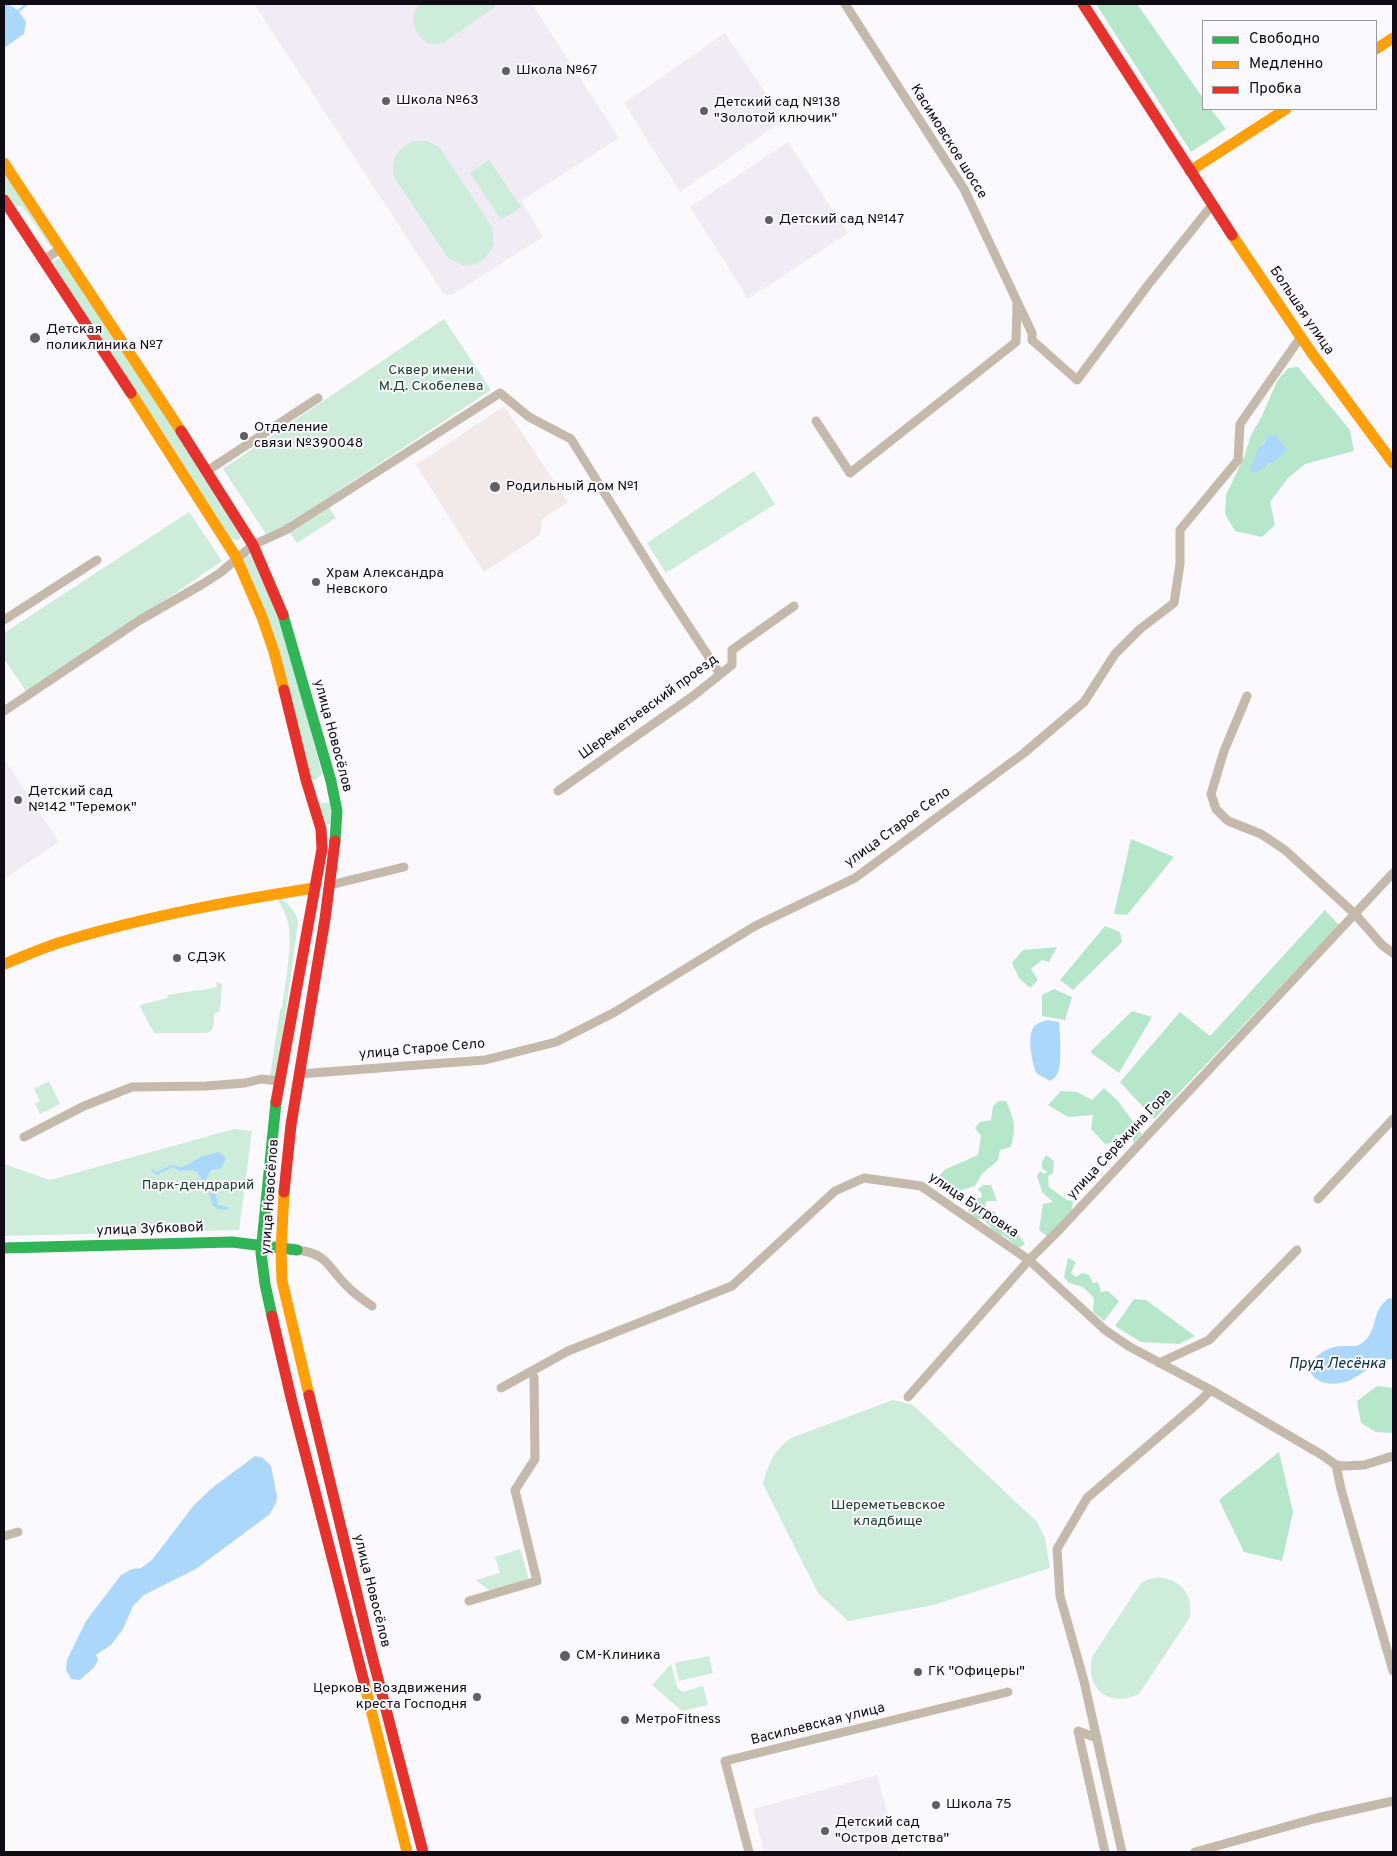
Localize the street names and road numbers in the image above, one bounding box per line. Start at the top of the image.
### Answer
street label: Касимовское шоссе [906,82,990,202]
street label: Большая улица [1265,263,1337,359]
street label: Шереметьевский проезд [576,652,722,764]
street label: улица Новосёлов [309,678,355,794]
street label: улица Старое Село [842,784,954,872]
street label: улица Старое Село [358,1036,486,1064]
street label: улица Серёжина Гора [1064,1086,1176,1204]
street label: улица Новосёлов [259,1138,283,1256]
street label: улица Бугровка [925,1170,1021,1242]
street label: улица Зубковой [96,1220,204,1240]
street label: улица Новосёлов [349,1533,393,1649]
street label: Васильевская улица [749,1700,887,1750]

